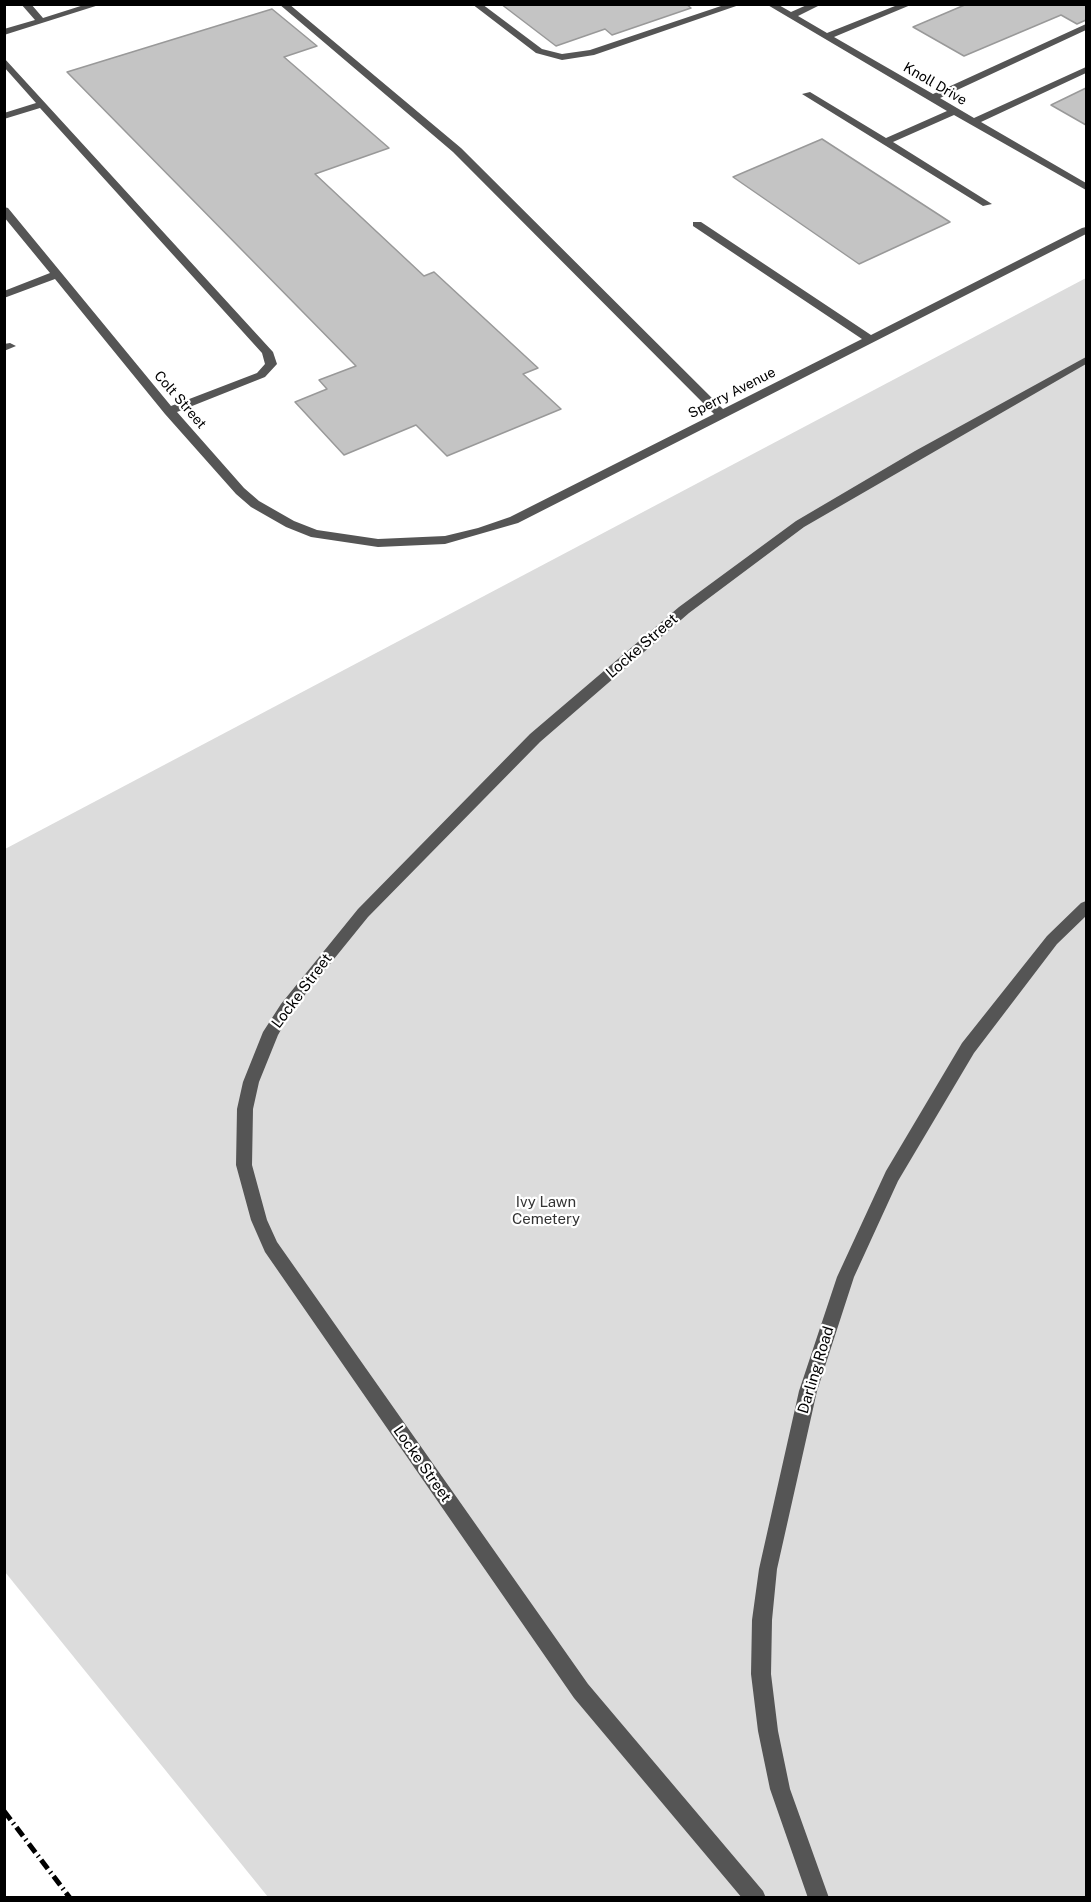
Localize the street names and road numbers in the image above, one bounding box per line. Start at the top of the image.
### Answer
street label: Knoll Drive [900,59,970,109]
street label: Sperry Avenue [686,364,778,422]
street label: Colt Street [150,368,210,432]
street label: Locke Street [603,610,681,682]
street label: Locke Street [268,950,336,1032]
street label: Darling Road [794,1324,838,1416]
street label: Locke Street [389,1422,455,1506]

